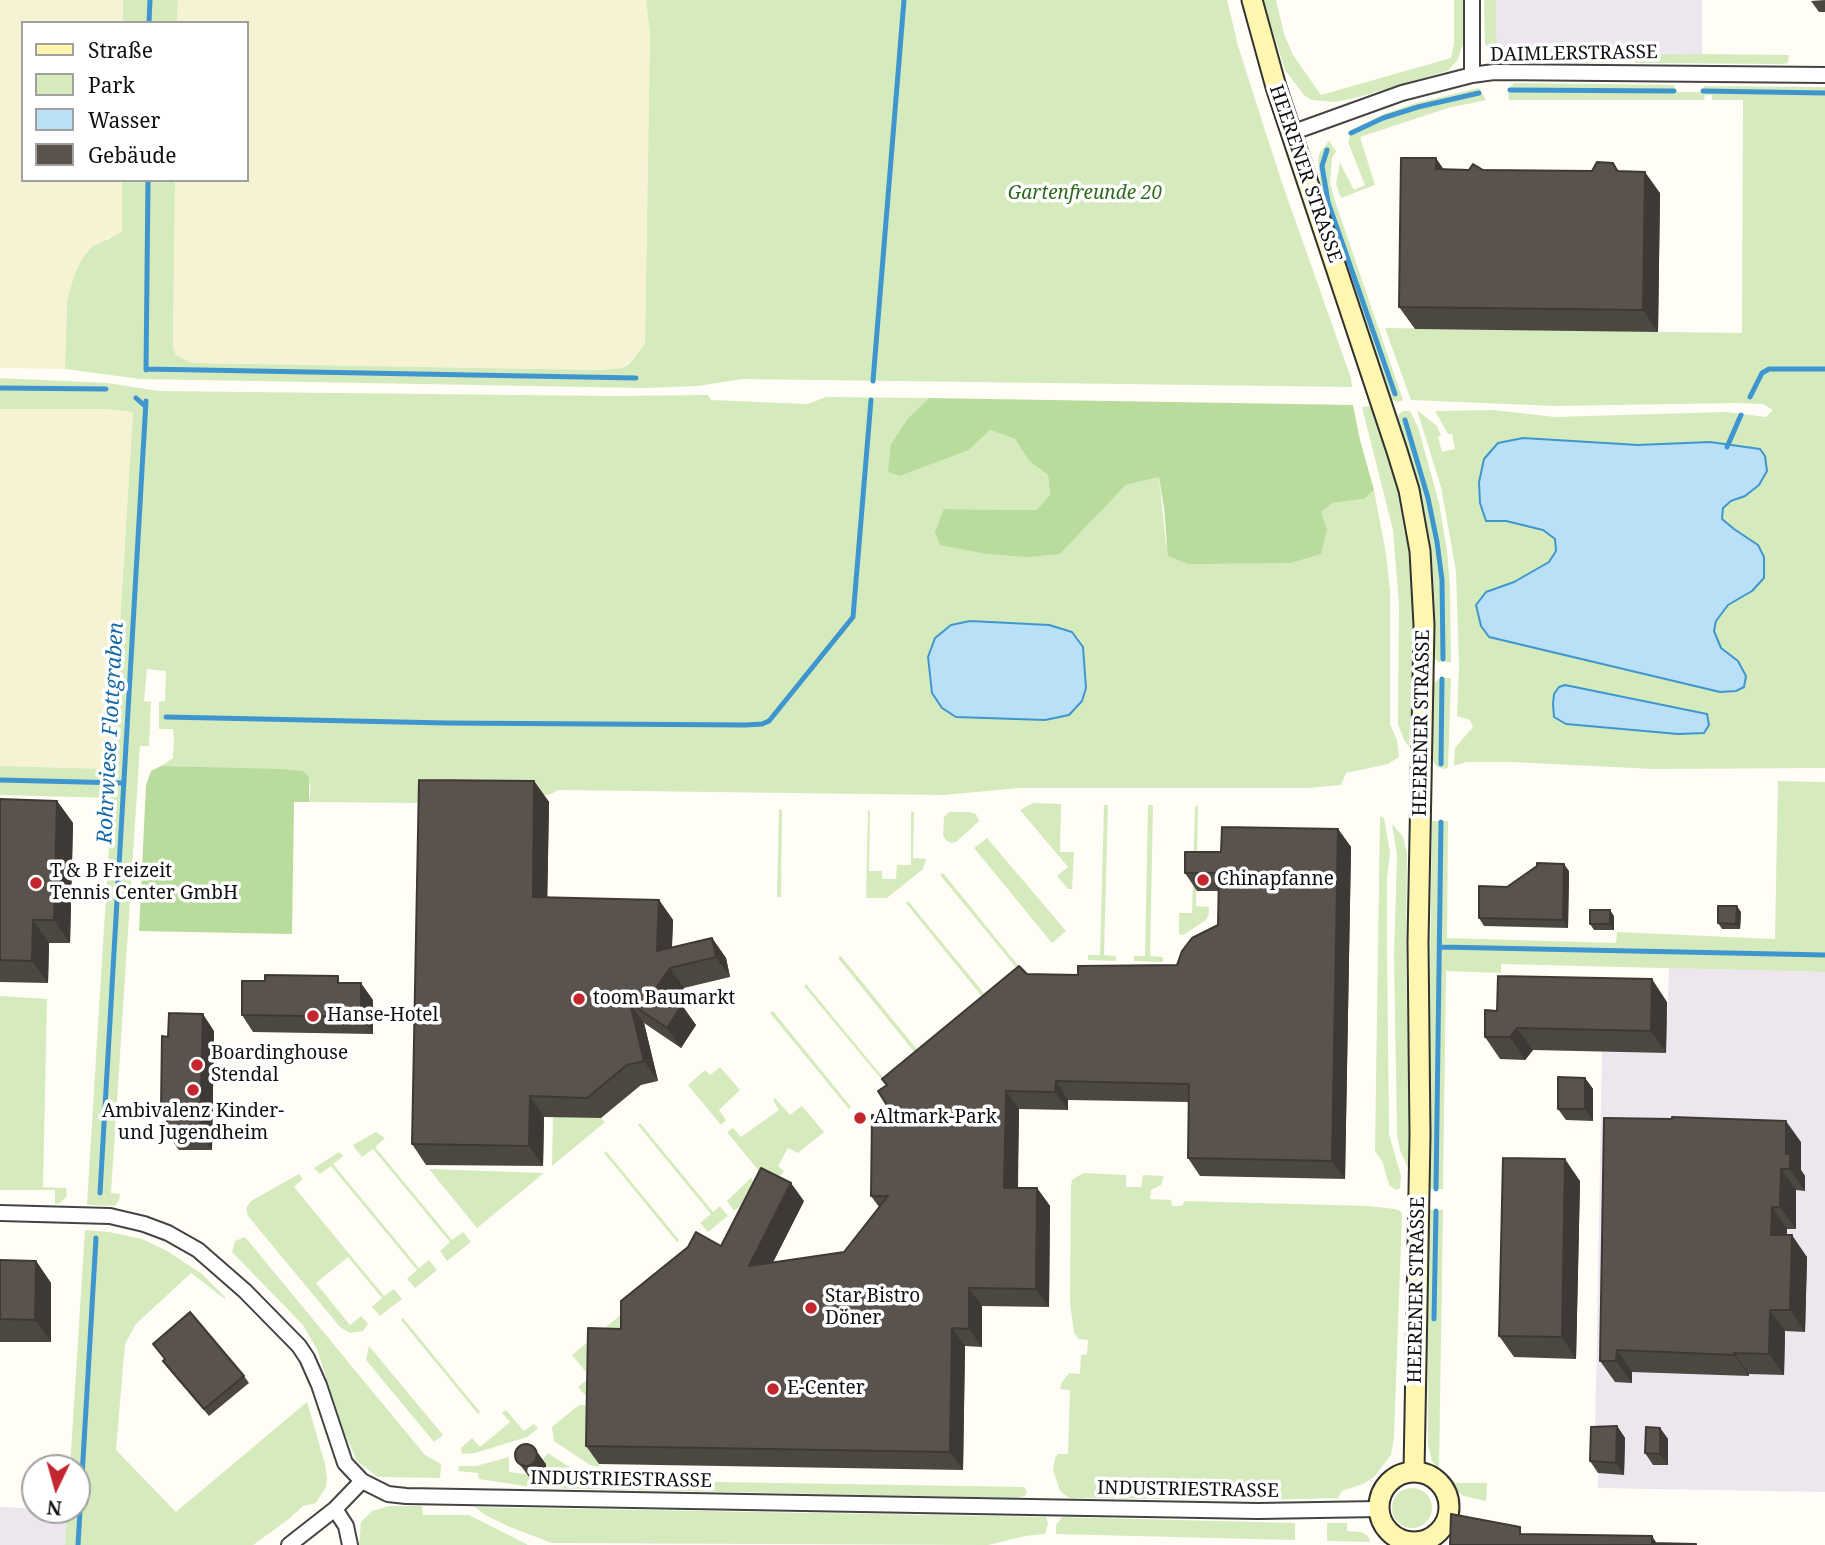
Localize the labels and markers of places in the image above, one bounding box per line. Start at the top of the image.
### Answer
place label: T & B Freizeit Tennis Center GmbH [50,861,238,905]
place label: Chinapfanne [1217,869,1334,891]
marker: Chinapfanne [1195,872,1211,888]
marker: T & B Freizeit Tennis Center GmbH [28,875,44,891]
place label: toom Baumarkt [593,988,735,1010]
marker: toom Baumarkt [571,991,587,1007]
place label: Hanse-Hotel [327,1005,438,1027]
marker: Hanse-Hotel [305,1008,321,1024]
place label: Boardinghouse Stendal [211,1043,348,1087]
marker: Boardinghouse Stendal [189,1057,205,1073]
marker: Ambivalenz Kinder- und Jugendheim [185,1082,201,1098]
place label: Ambivalenz Kinder- und Jugendheim [102,1101,284,1145]
place label: Altmark-Park [874,1107,997,1129]
marker: Altmark-Park [852,1110,868,1126]
place label: Star Bistro Döner [825,1286,920,1330]
marker: Star Bistro Döner [803,1300,819,1316]
place label: E-Center [787,1378,865,1400]
marker: E-Center [765,1381,781,1397]

